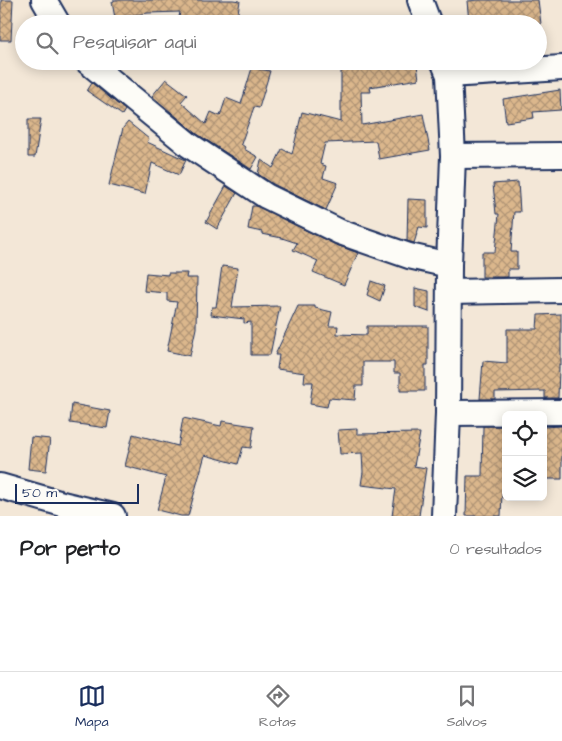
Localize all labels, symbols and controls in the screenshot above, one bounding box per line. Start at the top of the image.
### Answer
search box [15,15,547,70]
icon: search [33,29,61,57]
text: Pesquisar aqui [73,29,196,56]
map controls [502,411,547,501]
button: locate [502,411,547,456]
button: layers [502,456,547,501]
scale bar [15,481,139,504]
text: 50 m [22,483,57,503]
text: Por perto [20,534,120,563]
text: 0 resultados [450,538,542,560]
tab: Mapa [75,682,109,732]
tab: Rotas [259,682,296,732]
tab: Salvos [446,682,487,732]

